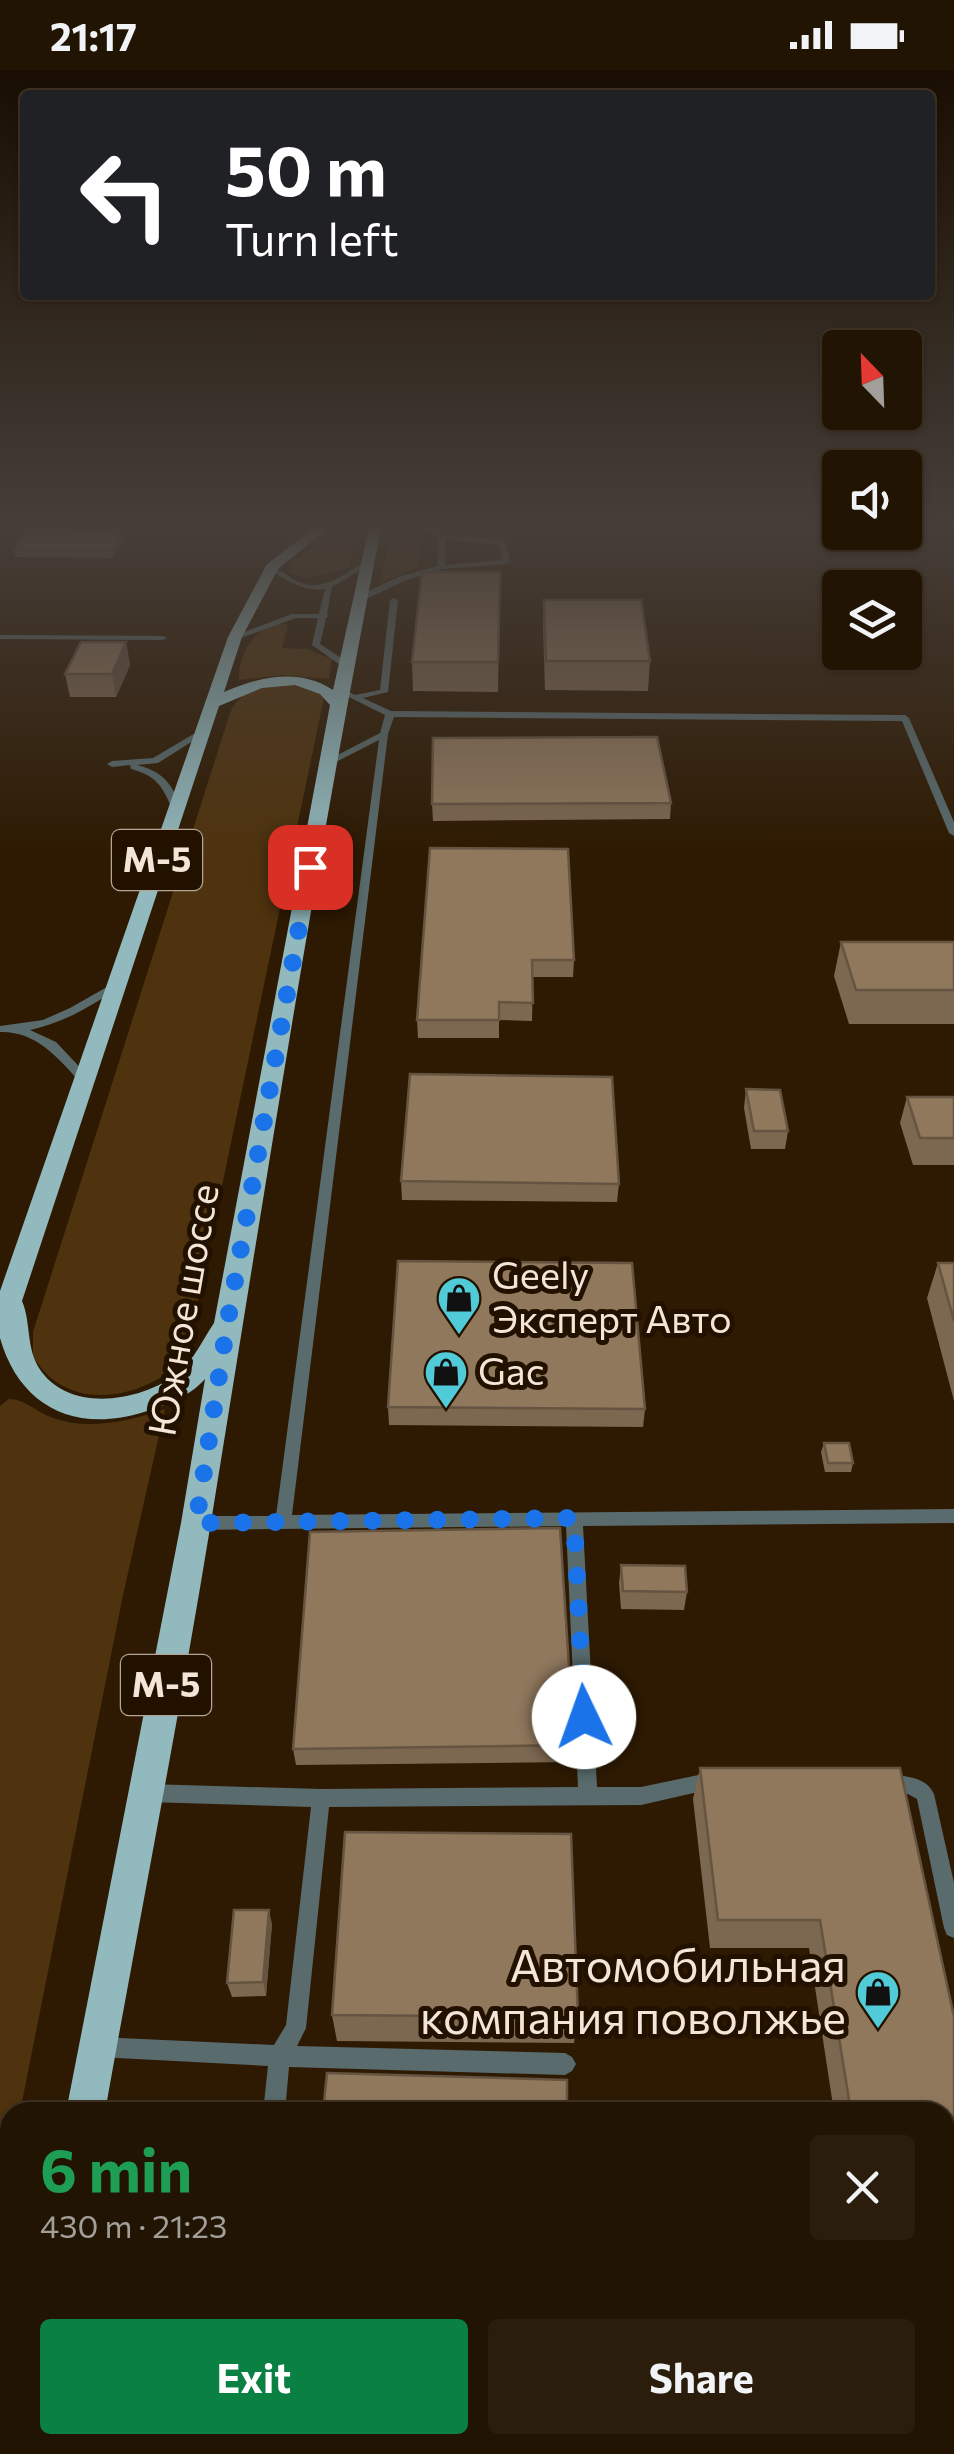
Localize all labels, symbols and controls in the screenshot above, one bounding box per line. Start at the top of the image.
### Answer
text: 21:17 [50,12,137,59]
text: 50 m [225,125,387,210]
icon: left [60,130,190,260]
text: Turn left [225,210,399,265]
north arrow [822,330,922,430]
map controls [822,330,922,670]
button: sound [822,450,922,550]
button: layers [822,570,922,670]
pin [268,825,353,910]
road number: М-5 [112,830,202,890]
icon: arrive [283,840,338,895]
street label: Южное шоссе [136,1180,227,1439]
place label: Geely Эксперт Авто [492,1250,732,1341]
shop icon: Geely Эксперт Авто [436,1275,482,1336]
place label: Gac [478,1346,545,1393]
shop icon: Gac [423,1349,469,1410]
road number: М-5 [121,1655,211,1715]
position arrow [532,1665,636,1769]
place label: Автомобильная компания поволжье [420,1936,846,2043]
shop icon: Автомобильная компания поволжье [855,1969,901,2030]
text: 6 min [40,2131,192,2204]
button: close [810,2135,915,2240]
text: 430 m · 21:23 [40,2205,227,2245]
button: Exit [40,2319,468,2434]
button: Share [488,2319,915,2434]

